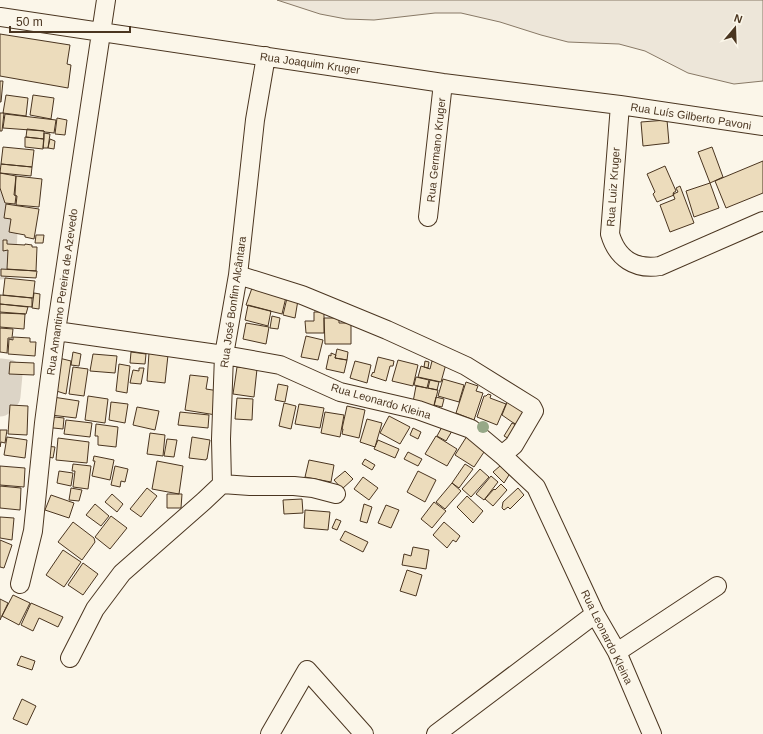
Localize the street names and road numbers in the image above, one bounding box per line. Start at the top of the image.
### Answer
street label: Rua Joaquim Kruger [259,50,361,76]
street label: Rua Germano Kruger [425,97,447,203]
street label: Rua Luís Gilberto Pavoni [630,101,752,131]
street label: Rua Luiz Kruger [604,147,622,227]
street label: Rua Amantino Pereira de Azevedo [44,208,80,376]
street label: Rua José Bonfim Alcântara [218,235,248,369]
street label: Rua Leonardo Kleina [330,381,433,421]
street label: Rua Leonardo Kleina [579,588,635,687]

